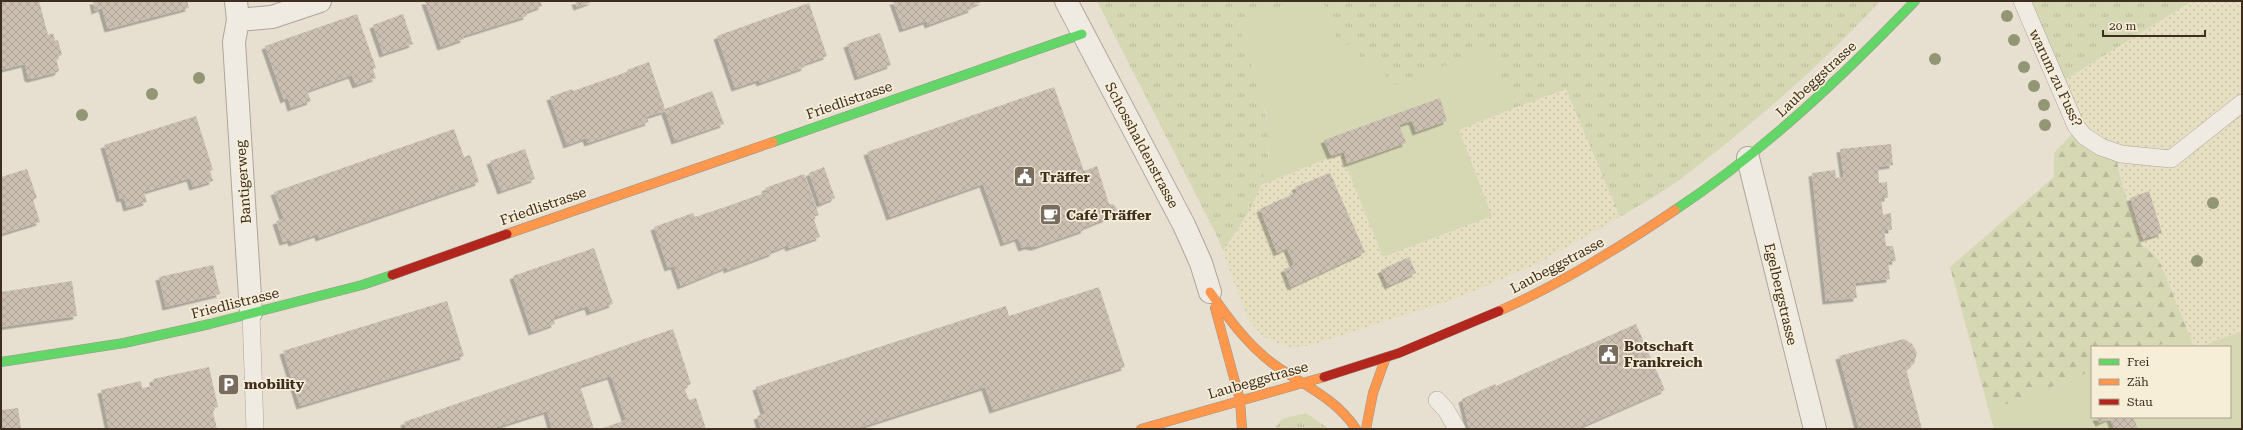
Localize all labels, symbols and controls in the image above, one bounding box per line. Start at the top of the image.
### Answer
scale bar [2103,12,2205,38]
text: 20 m [2109,19,2136,33]
street label: warum zu Fuss? [2026,27,2086,129]
street label: Laubeggstrasse [1773,38,1860,120]
street label: Friedlistrasse [804,78,894,122]
street label: Schosshaldenstrasse [1102,79,1182,211]
street label: Bantigerweg [232,140,254,224]
public building icon: Träffer [1012,164,1038,190]
place label: Träffer [1040,169,1090,185]
street label: Friedlistrasse [498,184,588,228]
cafe icon: Café Träffer [1038,202,1064,228]
place label: Café Träffer [1066,207,1152,223]
street label: Laubeggstrasse [1508,233,1607,296]
street label: Egelbergstrasse [1761,241,1801,347]
street label: Friedlistrasse [189,284,281,322]
place label: Botschaft Frankreich [1624,338,1703,370]
public building icon: Botschaft Frankreich [1596,341,1622,367]
legend [2091,346,2231,418]
text: Frei [2127,355,2149,369]
street label: Laubeggstrasse [1206,358,1310,402]
parking icon: mobility [215,371,241,397]
text: Zäh [2127,375,2149,389]
place label: mobility [244,376,305,392]
text: Stau [2127,395,2153,409]

